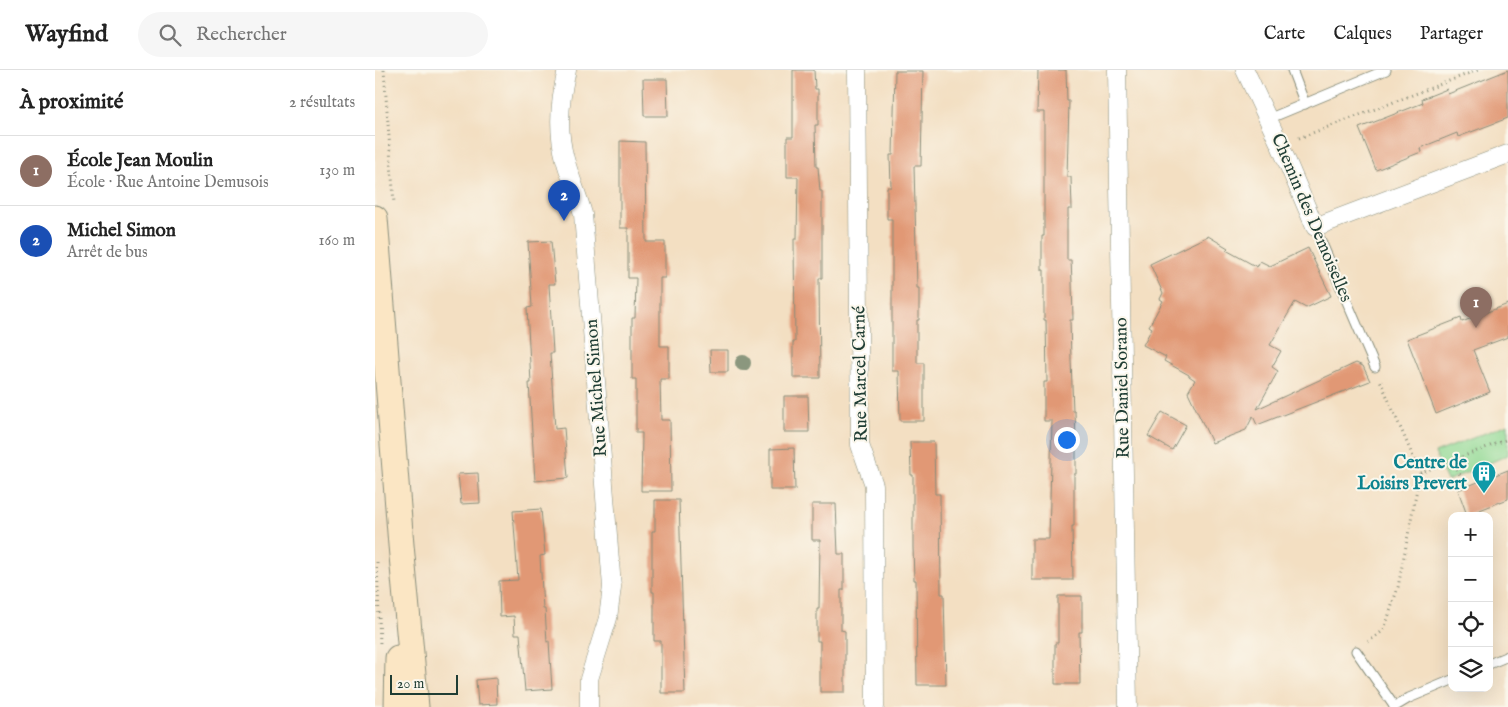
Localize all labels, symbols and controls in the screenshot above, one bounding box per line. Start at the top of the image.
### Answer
search box [138,12,488,57]
text: Wayfind [25,19,108,50]
icon: search [156,21,184,49]
text: Rechercher [196,23,287,47]
text: Carte [1264,23,1305,46]
text: Calques [1333,23,1392,46]
text: Partager [1420,23,1483,46]
text: À proximité [20,89,123,116]
text: 2 résultats [289,93,355,113]
street label: Chemin des Demoiselles [1265,130,1357,306]
text: École Jean Moulin [67,149,213,173]
text: 1 [33,161,39,181]
text: 130 m [319,161,355,181]
text: École · Rue Antoine Demusois [67,173,269,193]
pin: 2 [548,180,580,221]
text: Michel Simon [67,219,176,243]
text: 2 [32,231,40,251]
text: 160 m [319,231,355,251]
text: Arrêt de bus [67,243,148,263]
pin: 1 [1460,287,1492,328]
street label: Rue Marcel Carné [848,306,874,442]
street label: Rue Daniel Sorano [1110,317,1136,459]
street label: Rue Michel Simon [581,318,613,458]
your location [1054,427,1080,453]
place label: Centre de Loisirs Prevert [1357,452,1468,496]
building icon: Centre de Loisirs Prevert [1471,460,1497,494]
map controls [1448,512,1493,692]
button: + [1448,512,1493,557]
button: − [1448,557,1493,602]
button: locate [1448,602,1493,647]
button: layers [1448,647,1493,692]
scale bar [390,672,457,695]
text: 20 m [397,675,424,693]

